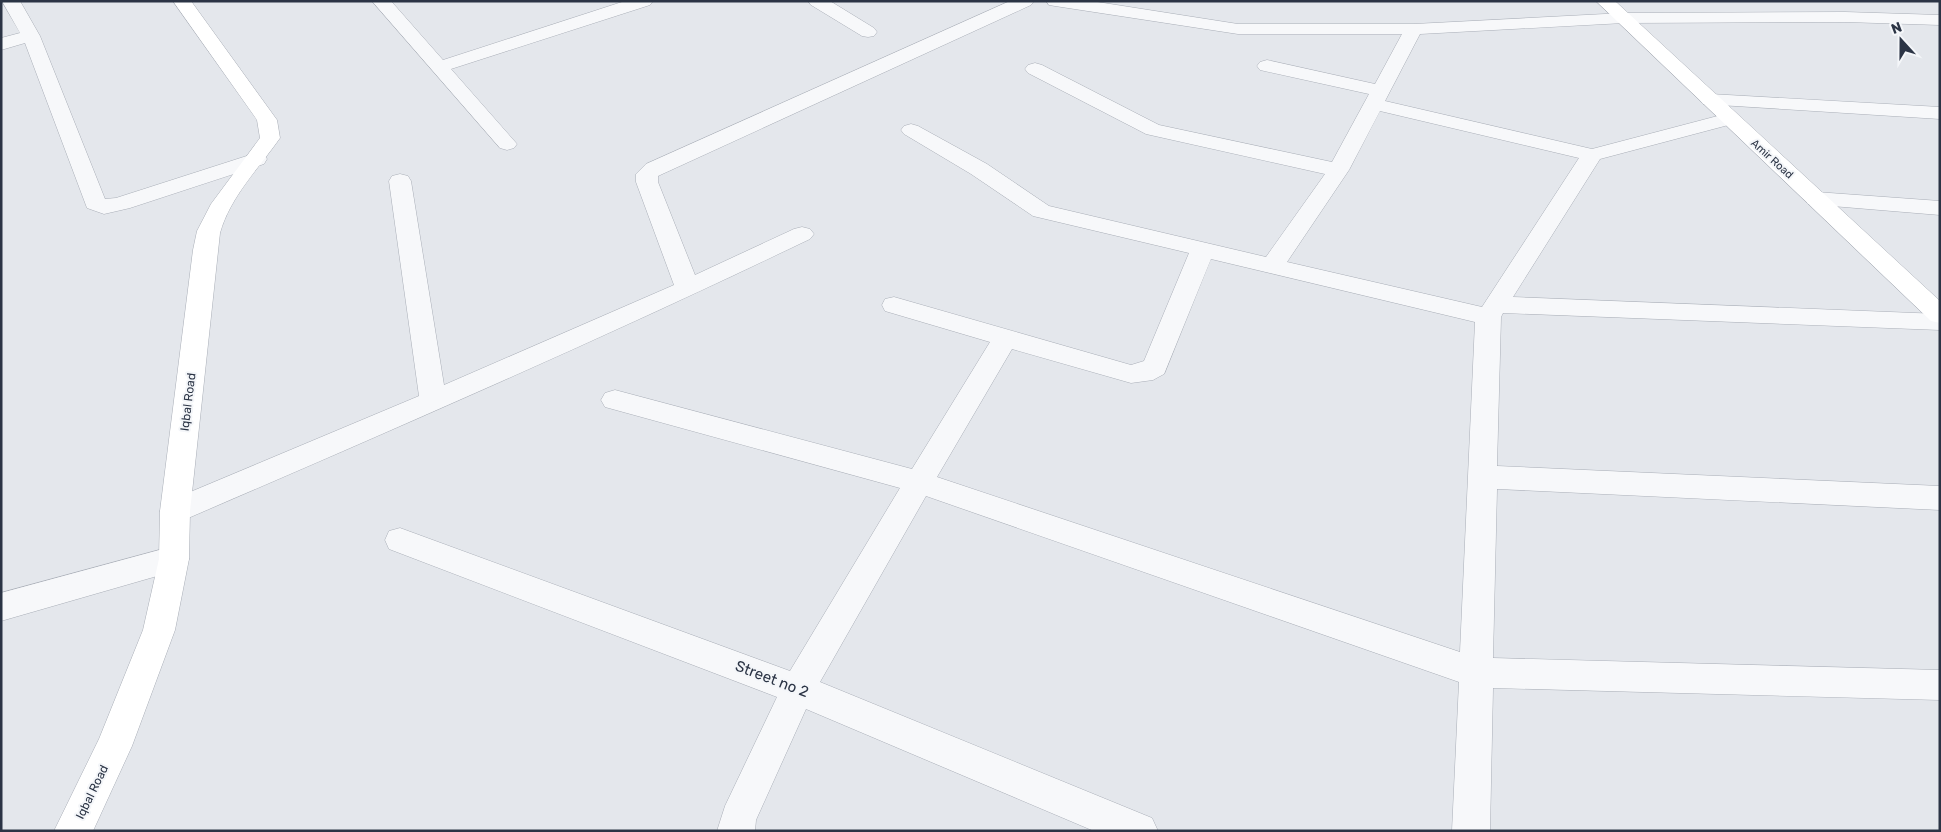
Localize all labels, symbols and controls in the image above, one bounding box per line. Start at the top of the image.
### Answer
north arrow [1876,15,1926,65]
text: N [1889,19,1904,38]
street label: Amir Road [1748,137,1796,181]
street label: Iqbal Road [177,372,199,432]
street label: Street no 2 [733,657,811,701]
street label: Iqbal Road [73,763,111,821]

